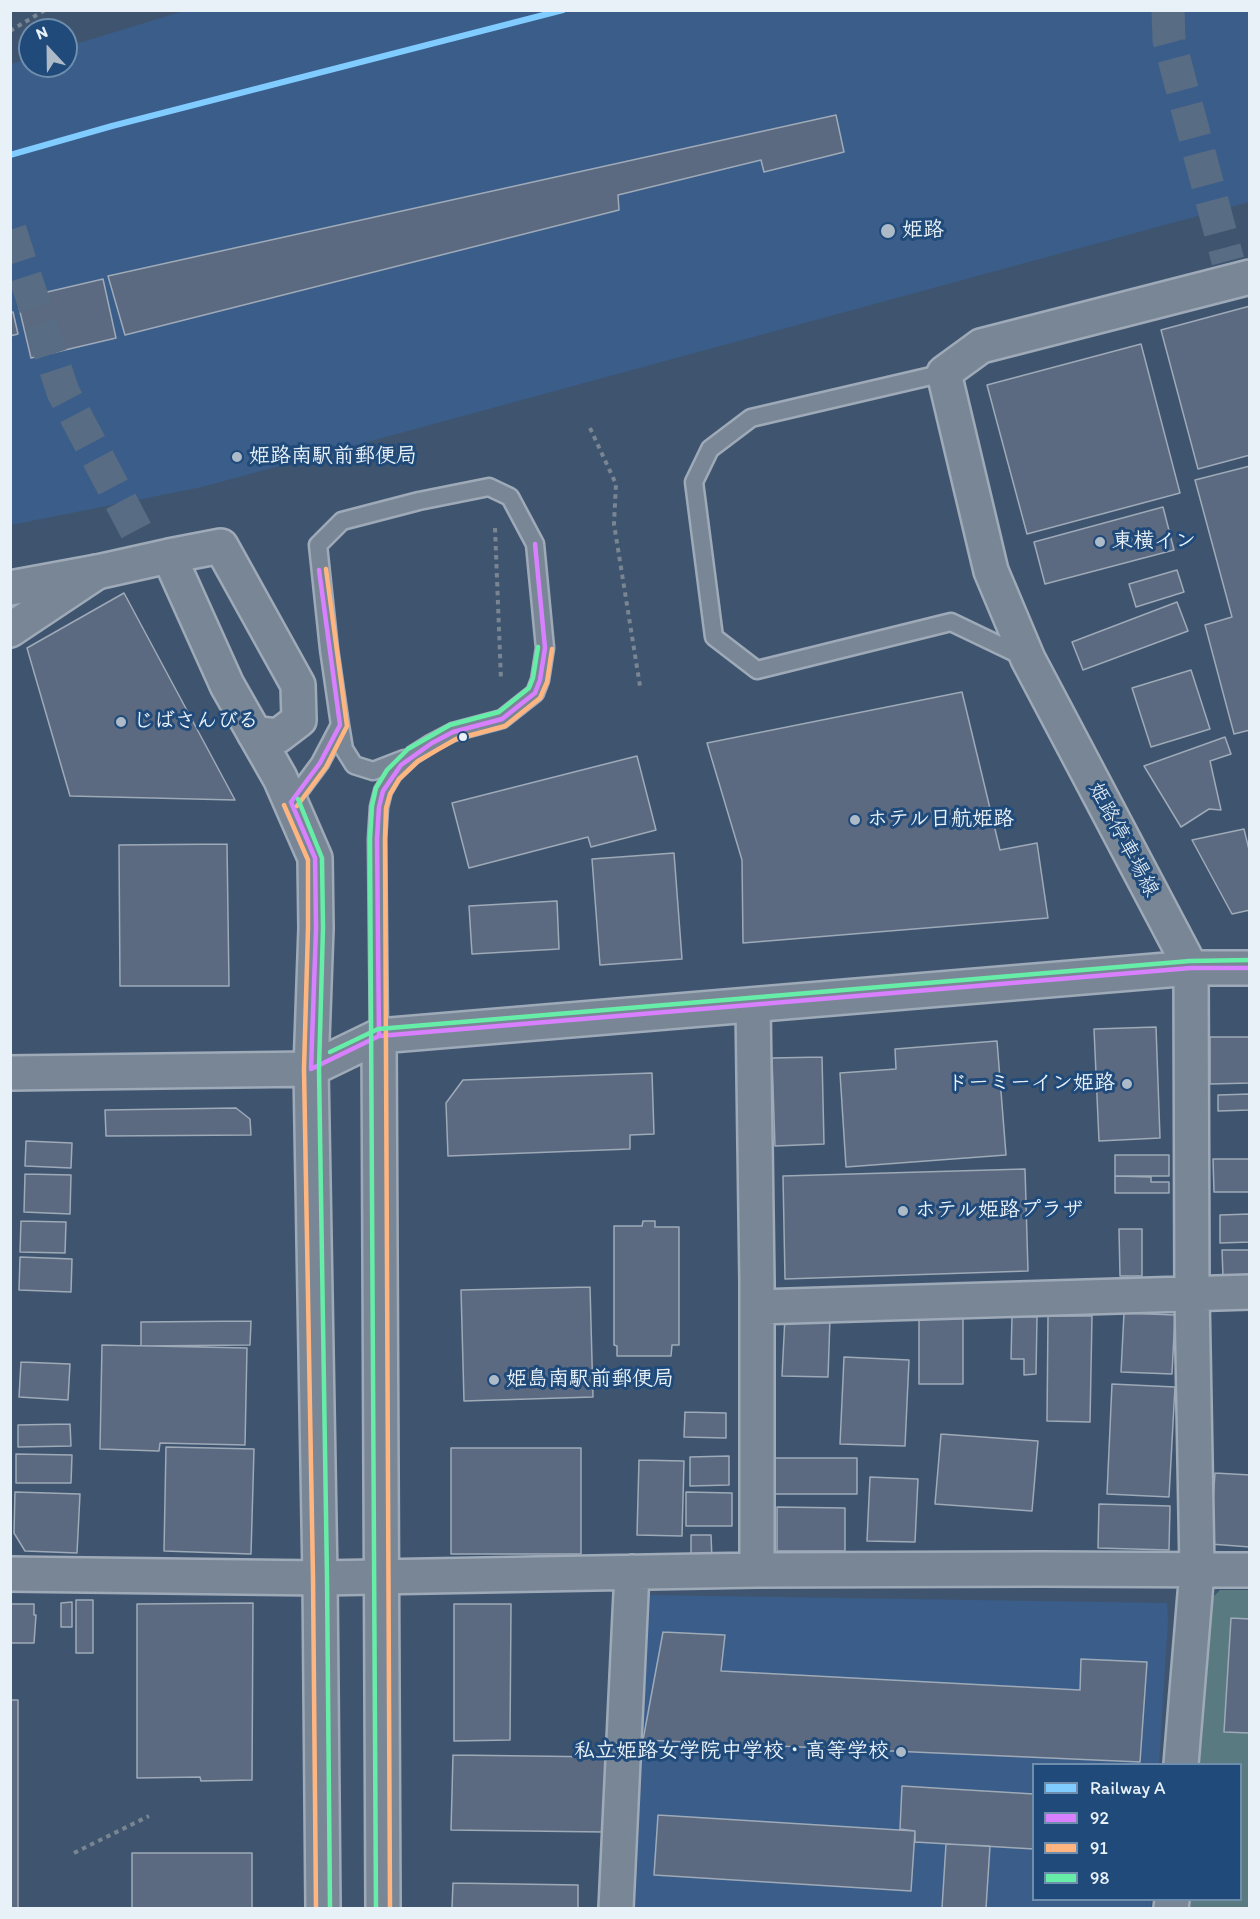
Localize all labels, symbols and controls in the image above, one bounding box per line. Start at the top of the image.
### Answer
north arrow [18,18,78,78]
text: N [33,22,50,44]
place label: 姫路 [902,218,944,244]
marker: 姫路 [879,222,897,240]
place label: 姫路南駅前郵便局 [249,444,417,470]
marker: 姫路南駅前郵便局 [230,450,244,464]
place label: 東横イン [1112,529,1196,555]
marker: 東横イン [1093,535,1107,549]
place label: じばさんびる [133,709,259,735]
marker: じばさんびる [114,715,128,729]
unlabelled marker [457,731,469,743]
street label: 姫路停車場線 [1082,778,1164,902]
place label: ホテル日航姫路 [867,807,1014,833]
marker: ホテル日航姫路 [848,813,862,827]
place label: ドーミーイン姫路 [947,1071,1115,1097]
marker: ドーミーイン姫路 [1120,1077,1134,1091]
place label: ホテル姫路プラザ [915,1198,1083,1224]
marker: ホテル姫路プラザ [896,1204,910,1218]
place label: 姫島南駅前郵便局 [506,1367,674,1393]
marker: 姫島南駅前郵便局 [487,1373,501,1387]
place label: 私立姫路女学院中学校・高等学校 [574,1739,889,1765]
marker: 私立姫路女学院中学校・高等学校 [894,1745,908,1759]
legend [1032,1763,1242,1901]
text: Railway A [1090,1777,1166,1799]
text: 92 [1090,1807,1109,1829]
text: 91 [1090,1837,1108,1859]
text: 98 [1090,1867,1109,1889]

